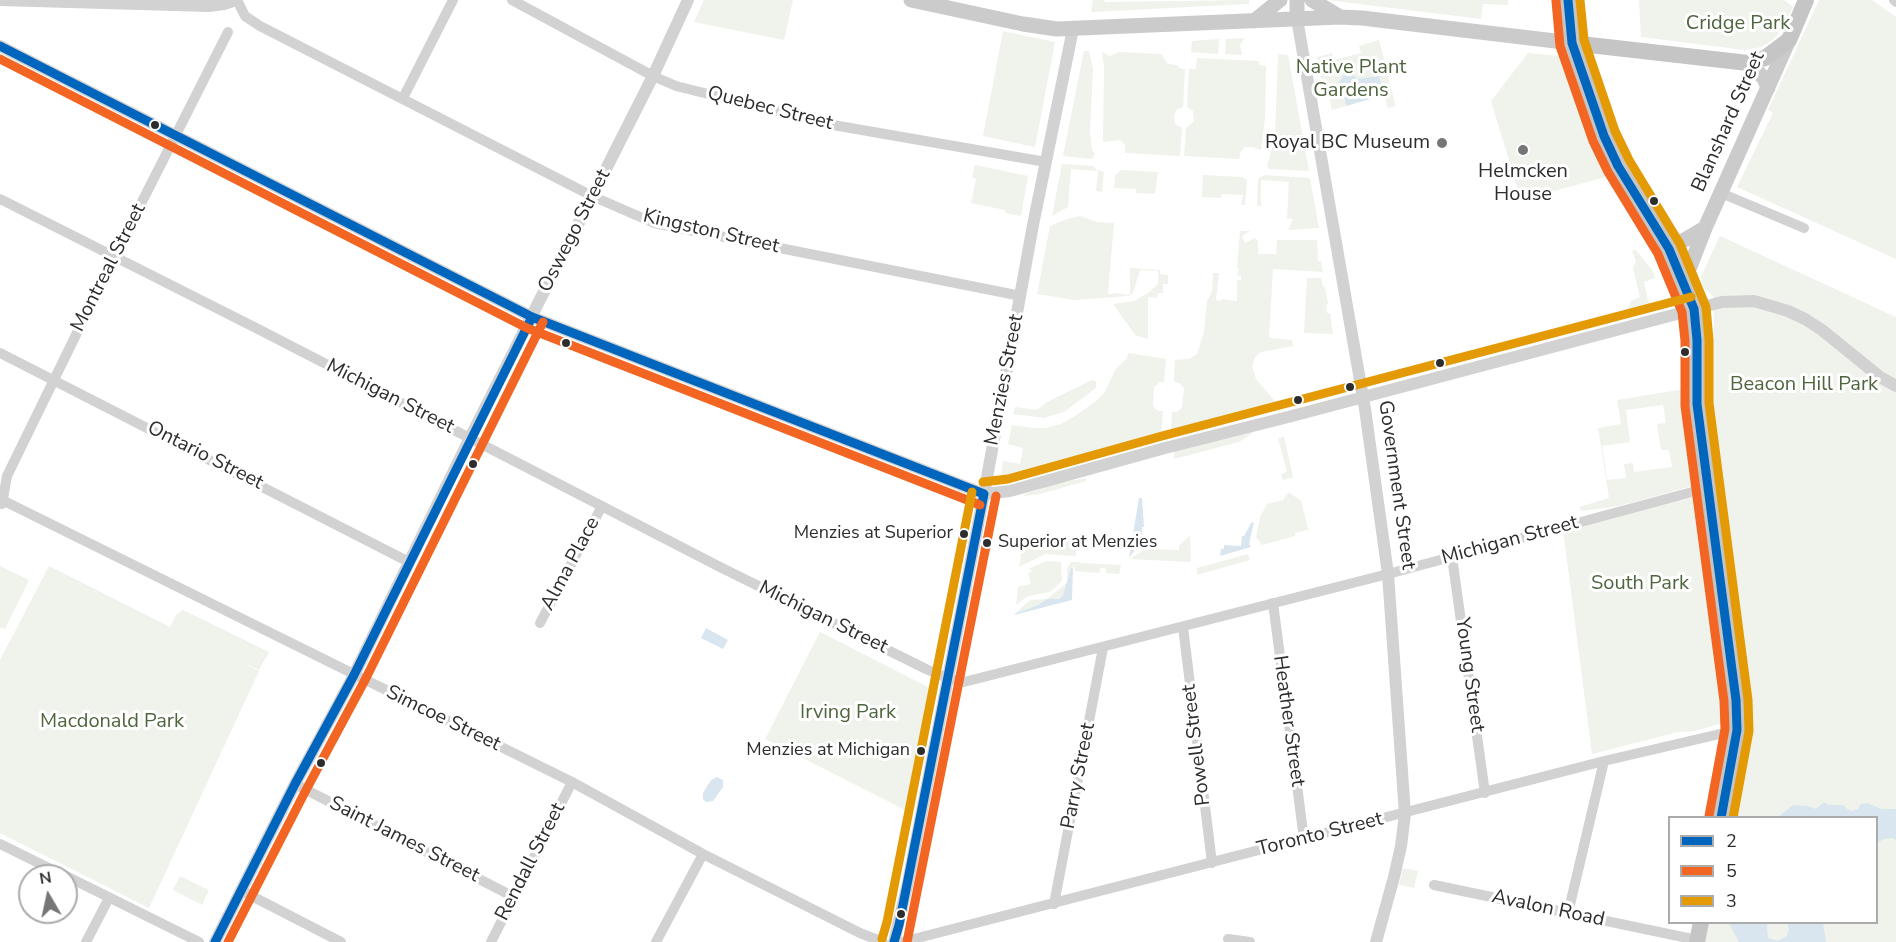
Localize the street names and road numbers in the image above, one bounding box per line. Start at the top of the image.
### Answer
street label: Blanshard Street [1687,48,1771,196]
street label: Quebec Street [705,82,835,136]
street label: Oswego Street [534,166,616,296]
street label: Montreal Street [66,200,152,336]
street label: Kingston Street [641,205,781,259]
street label: Menzies Street [981,312,1029,448]
street label: Michigan Street [322,354,458,440]
street label: Government Street [1372,399,1420,571]
street label: Ontario Street [143,416,267,496]
street label: Michigan Street [1439,511,1581,571]
street label: Alma Place [536,513,606,615]
street label: Michigan Street [755,576,891,660]
street label: Young Street [1449,616,1489,734]
street label: Heather Street [1267,654,1309,788]
street label: Simcoe Street [382,681,504,757]
street label: Powell Street [1178,683,1216,807]
street label: Parry Street [1057,721,1101,831]
street label: Saint James Street [325,792,483,888]
street label: Rendall Street [491,799,571,925]
street label: Toronto Street [1255,808,1385,862]
street label: Avalon Road [1489,885,1607,933]

